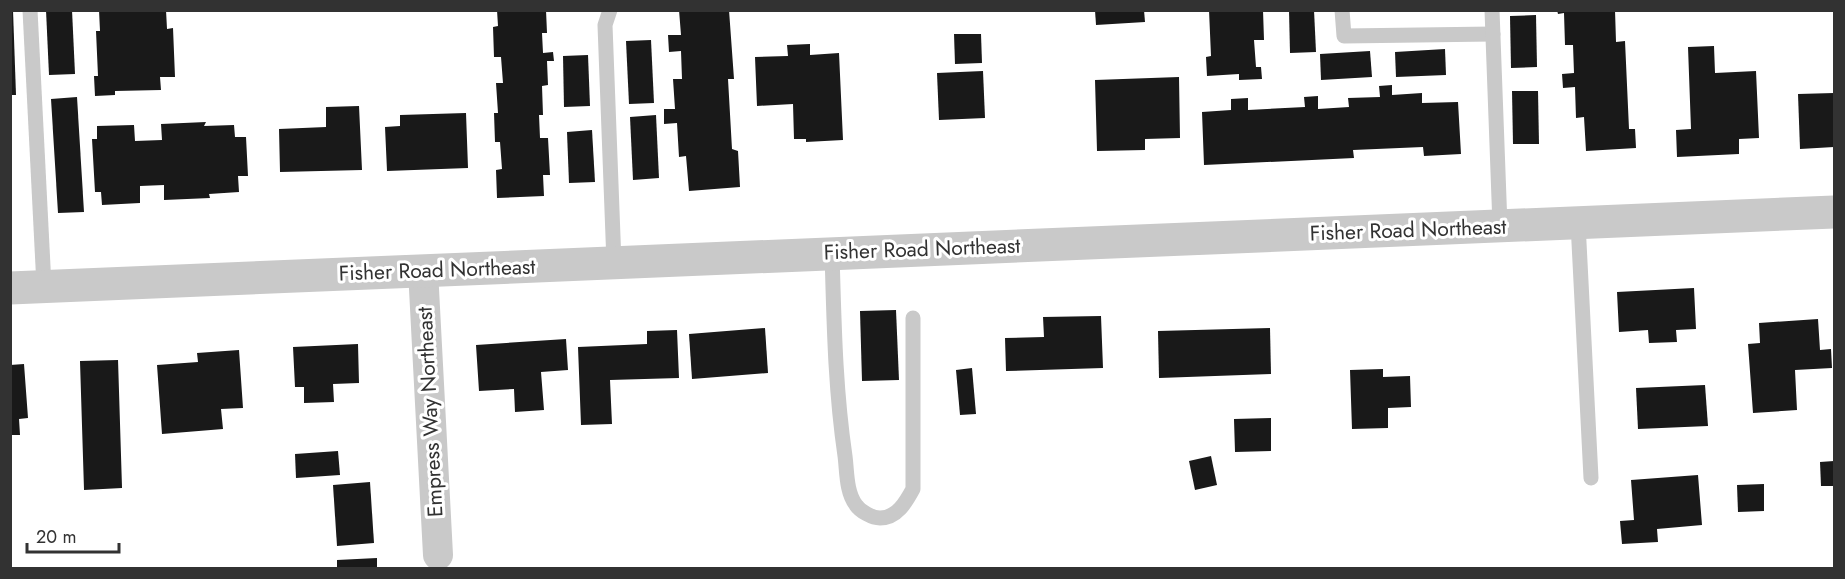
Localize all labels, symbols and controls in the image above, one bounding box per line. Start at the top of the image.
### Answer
street label: Fisher Road Northeast [1309,212,1507,248]
street label: Fisher Road Northeast [823,231,1021,267]
street label: Fisher Road Northeast [338,252,536,288]
street label: Empress Way Northeast [410,306,450,518]
scale bar [27,516,118,554]
text: 20 m [36,524,76,550]

